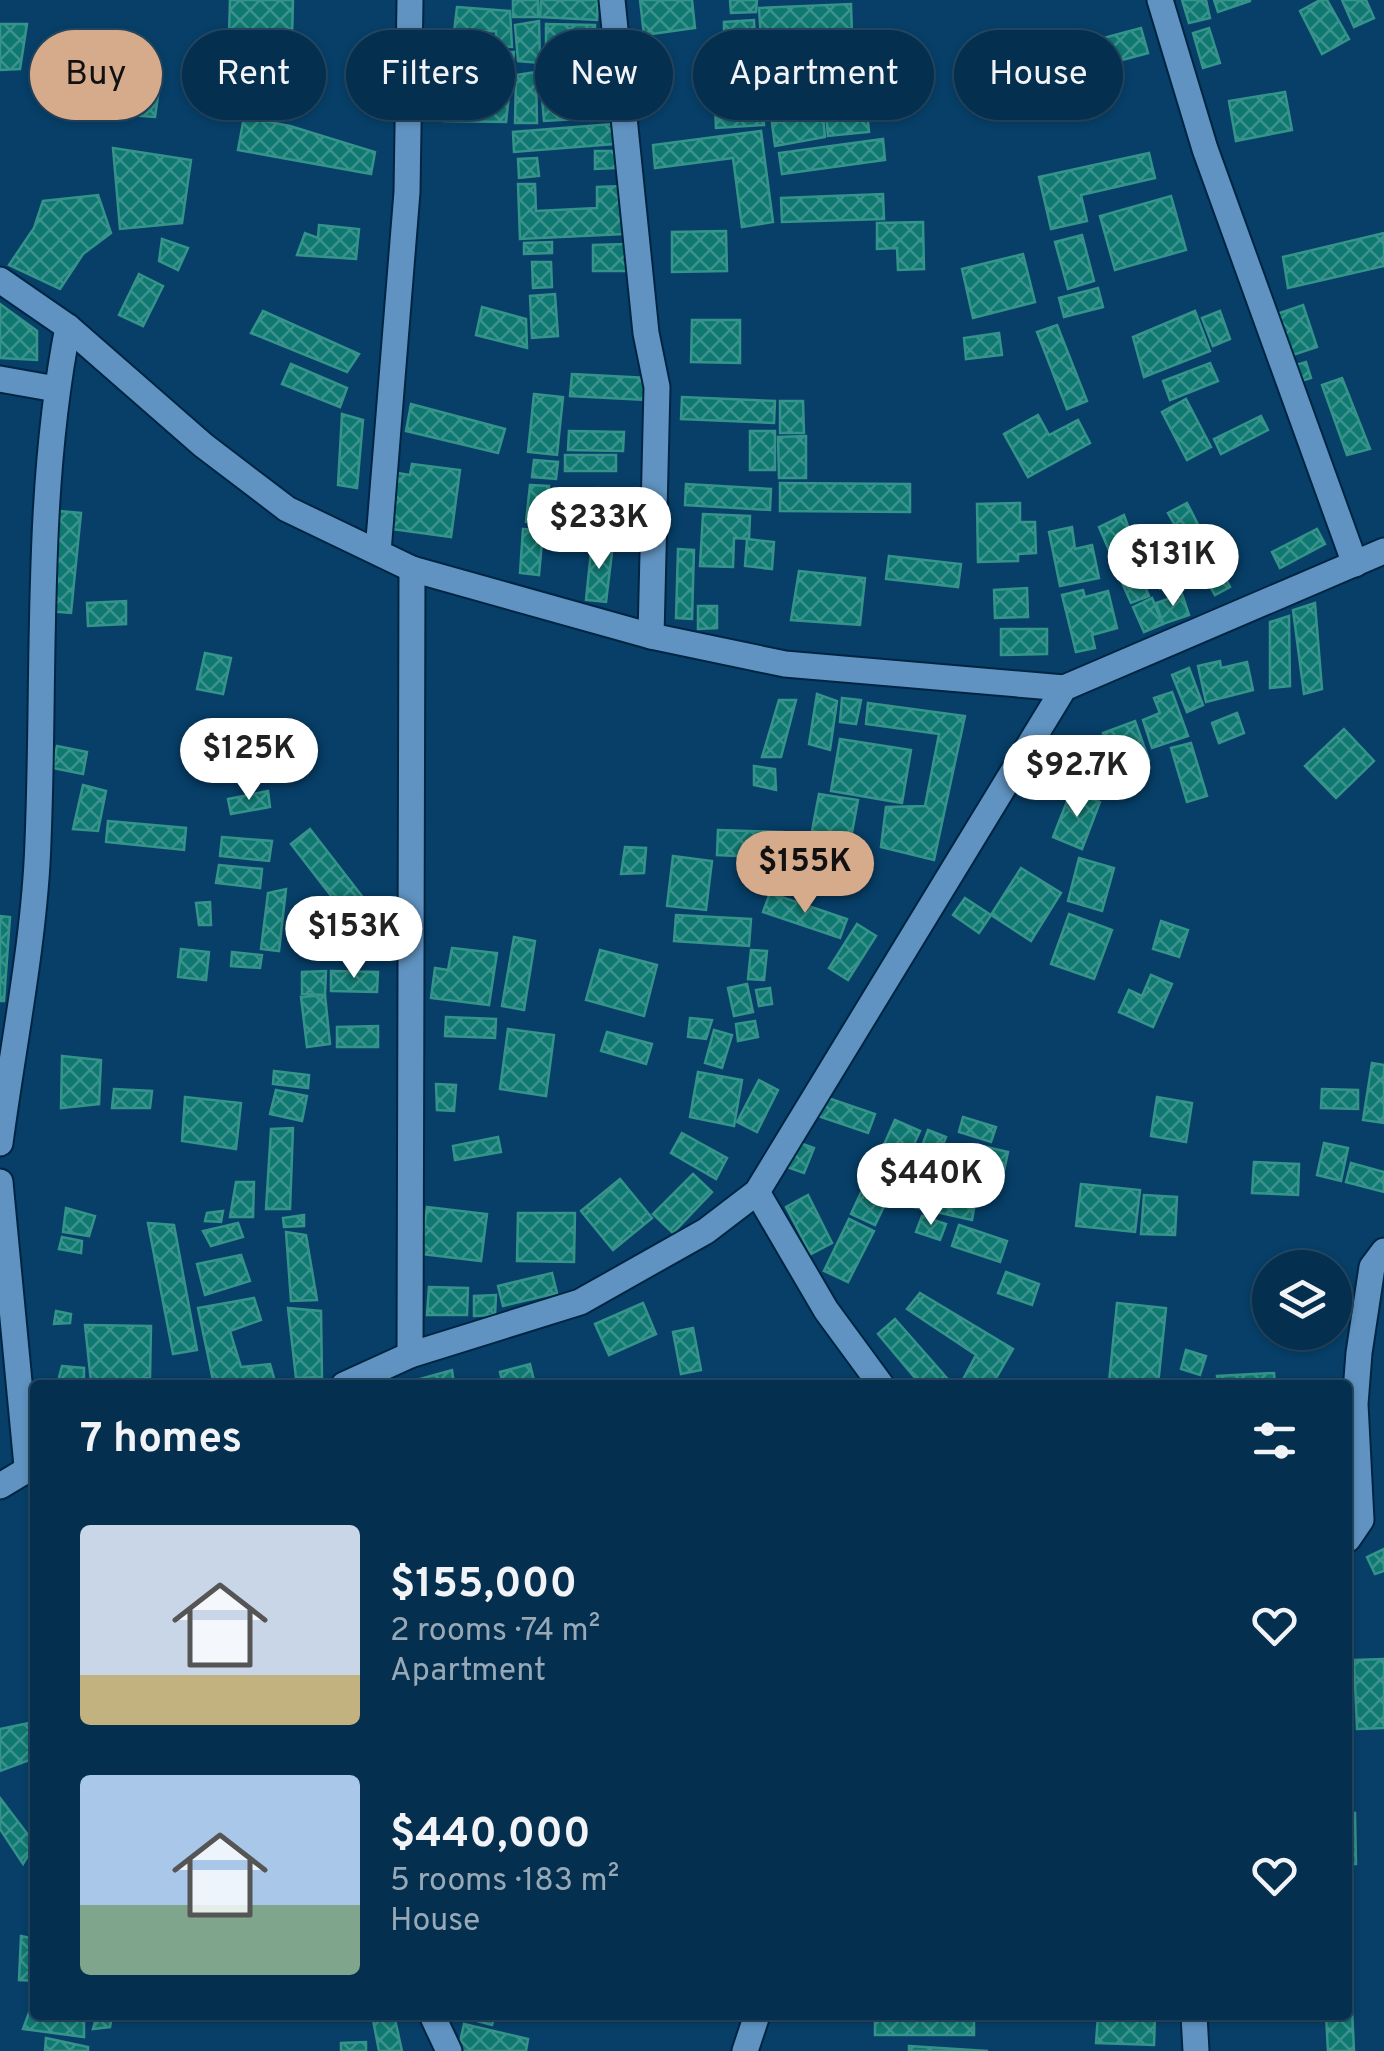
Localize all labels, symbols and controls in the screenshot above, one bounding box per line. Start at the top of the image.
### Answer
chip: Buy [30,30,162,120]
chip: Rent [182,30,326,120]
chip: Filters [346,30,515,120]
chip: New [535,30,673,120]
chip: Apartment [693,30,934,120]
chip: House [954,30,1123,120]
pin: $233K [529,487,669,572]
text: $233K [549,499,649,539]
pin: $131K [1103,524,1243,609]
text: $131K [1130,536,1216,576]
pin: $125K [179,718,319,803]
text: $125K [202,730,296,770]
pin: $92.7K [996,735,1158,820]
text: $92.7K [1025,747,1129,787]
pin: $155K [735,831,875,916]
text: $155K [758,843,852,883]
pin: $153K [284,896,424,981]
text: $153K [307,908,401,948]
pin: $440K [861,1143,1001,1228]
text: $440K [879,1155,983,1195]
map controls [1252,1250,1352,1350]
button: layers [1252,1250,1352,1350]
icon: filters [1247,1413,1302,1468]
text: 7 homes [80,1414,242,1467]
text: $155,000 [390,1559,577,1612]
icon: home [160,1565,280,1685]
icon: heart [1247,1598,1302,1653]
text: 2 rooms · 74 m² [390,1612,600,1652]
text: Apartment [390,1652,546,1692]
text: $440,000 [390,1809,591,1862]
icon: home [160,1815,280,1935]
icon: heart [1247,1848,1302,1903]
text: 5 rooms · 183 m² [390,1862,619,1902]
text: House [390,1902,480,1942]

